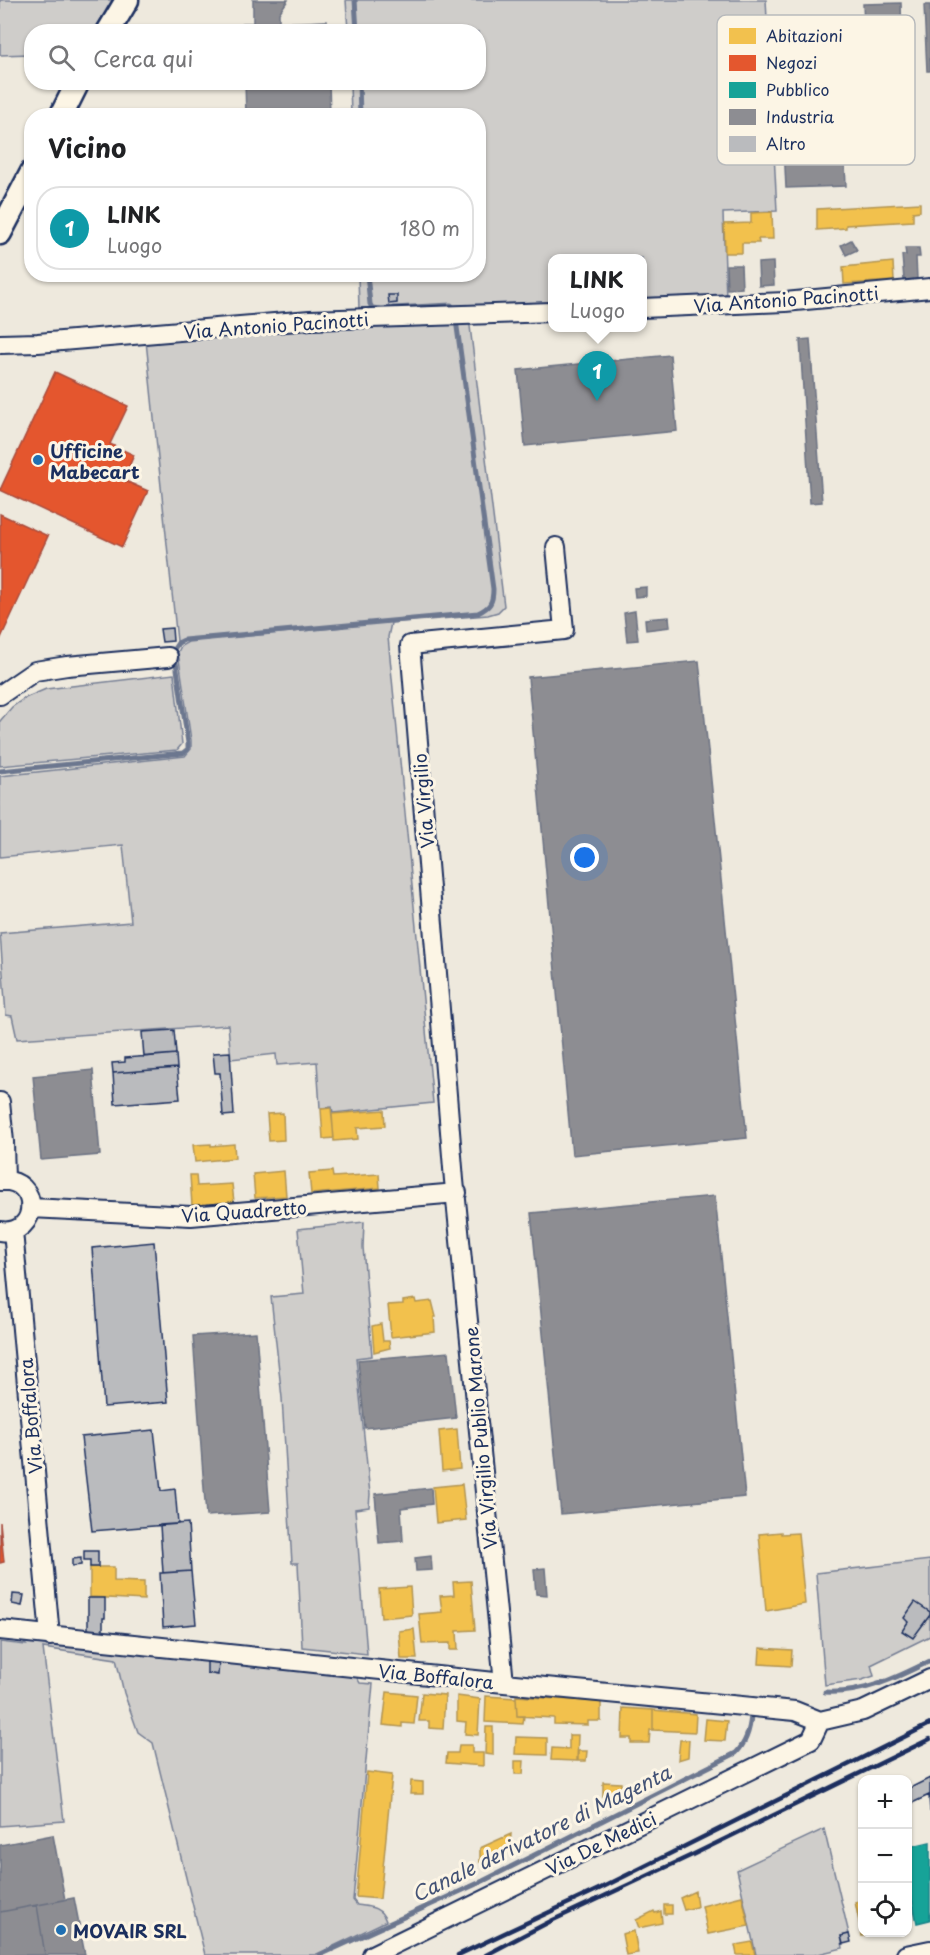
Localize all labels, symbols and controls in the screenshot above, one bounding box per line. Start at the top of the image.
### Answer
legend [717,15,915,165]
text: Abitazioni [766,23,843,47]
search box [24,24,486,90]
icon: search [45,41,78,74]
text: Cerca qui [93,41,193,74]
text: Negozi [766,50,817,74]
text: Pubblico [766,77,830,101]
text: Industria [766,104,834,128]
text: Vicino [48,128,126,167]
text: Altro [766,131,806,155]
text: LINK [107,197,161,230]
text: 1 [65,213,74,243]
text: 180 m [400,213,460,243]
text: Luogo [107,230,162,260]
popup [548,254,647,332]
text: LINK [570,262,624,295]
street label: Via Antonio Pacinotti [693,279,879,319]
text: Luogo [570,295,625,325]
street label: Via Antonio Pacinotti [183,305,369,345]
pin: 1 [578,352,616,401]
place label: Ufficine Mabecart [50,437,140,485]
marker: Ufficine Mabecart [31,453,45,467]
street label: Via Virgilio [405,752,441,850]
your location [570,843,599,872]
street label: Via Quadretto [180,1193,308,1229]
street label: Via Virgilio Publio Marone [457,1325,503,1551]
street label: Via Boffalora [11,1357,49,1475]
street label: Via Boffalora [377,1657,495,1695]
water label: Canale derivatore di Magenta [406,1756,677,1909]
map controls [858,1775,912,1937]
button: + [858,1775,912,1829]
street label: Via De Medici [541,1805,661,1881]
button: − [858,1829,912,1883]
button: locate [858,1883,912,1937]
place label: MOVAIR SRL [73,1917,187,1944]
marker: MOVAIR SRL [54,1923,68,1937]

